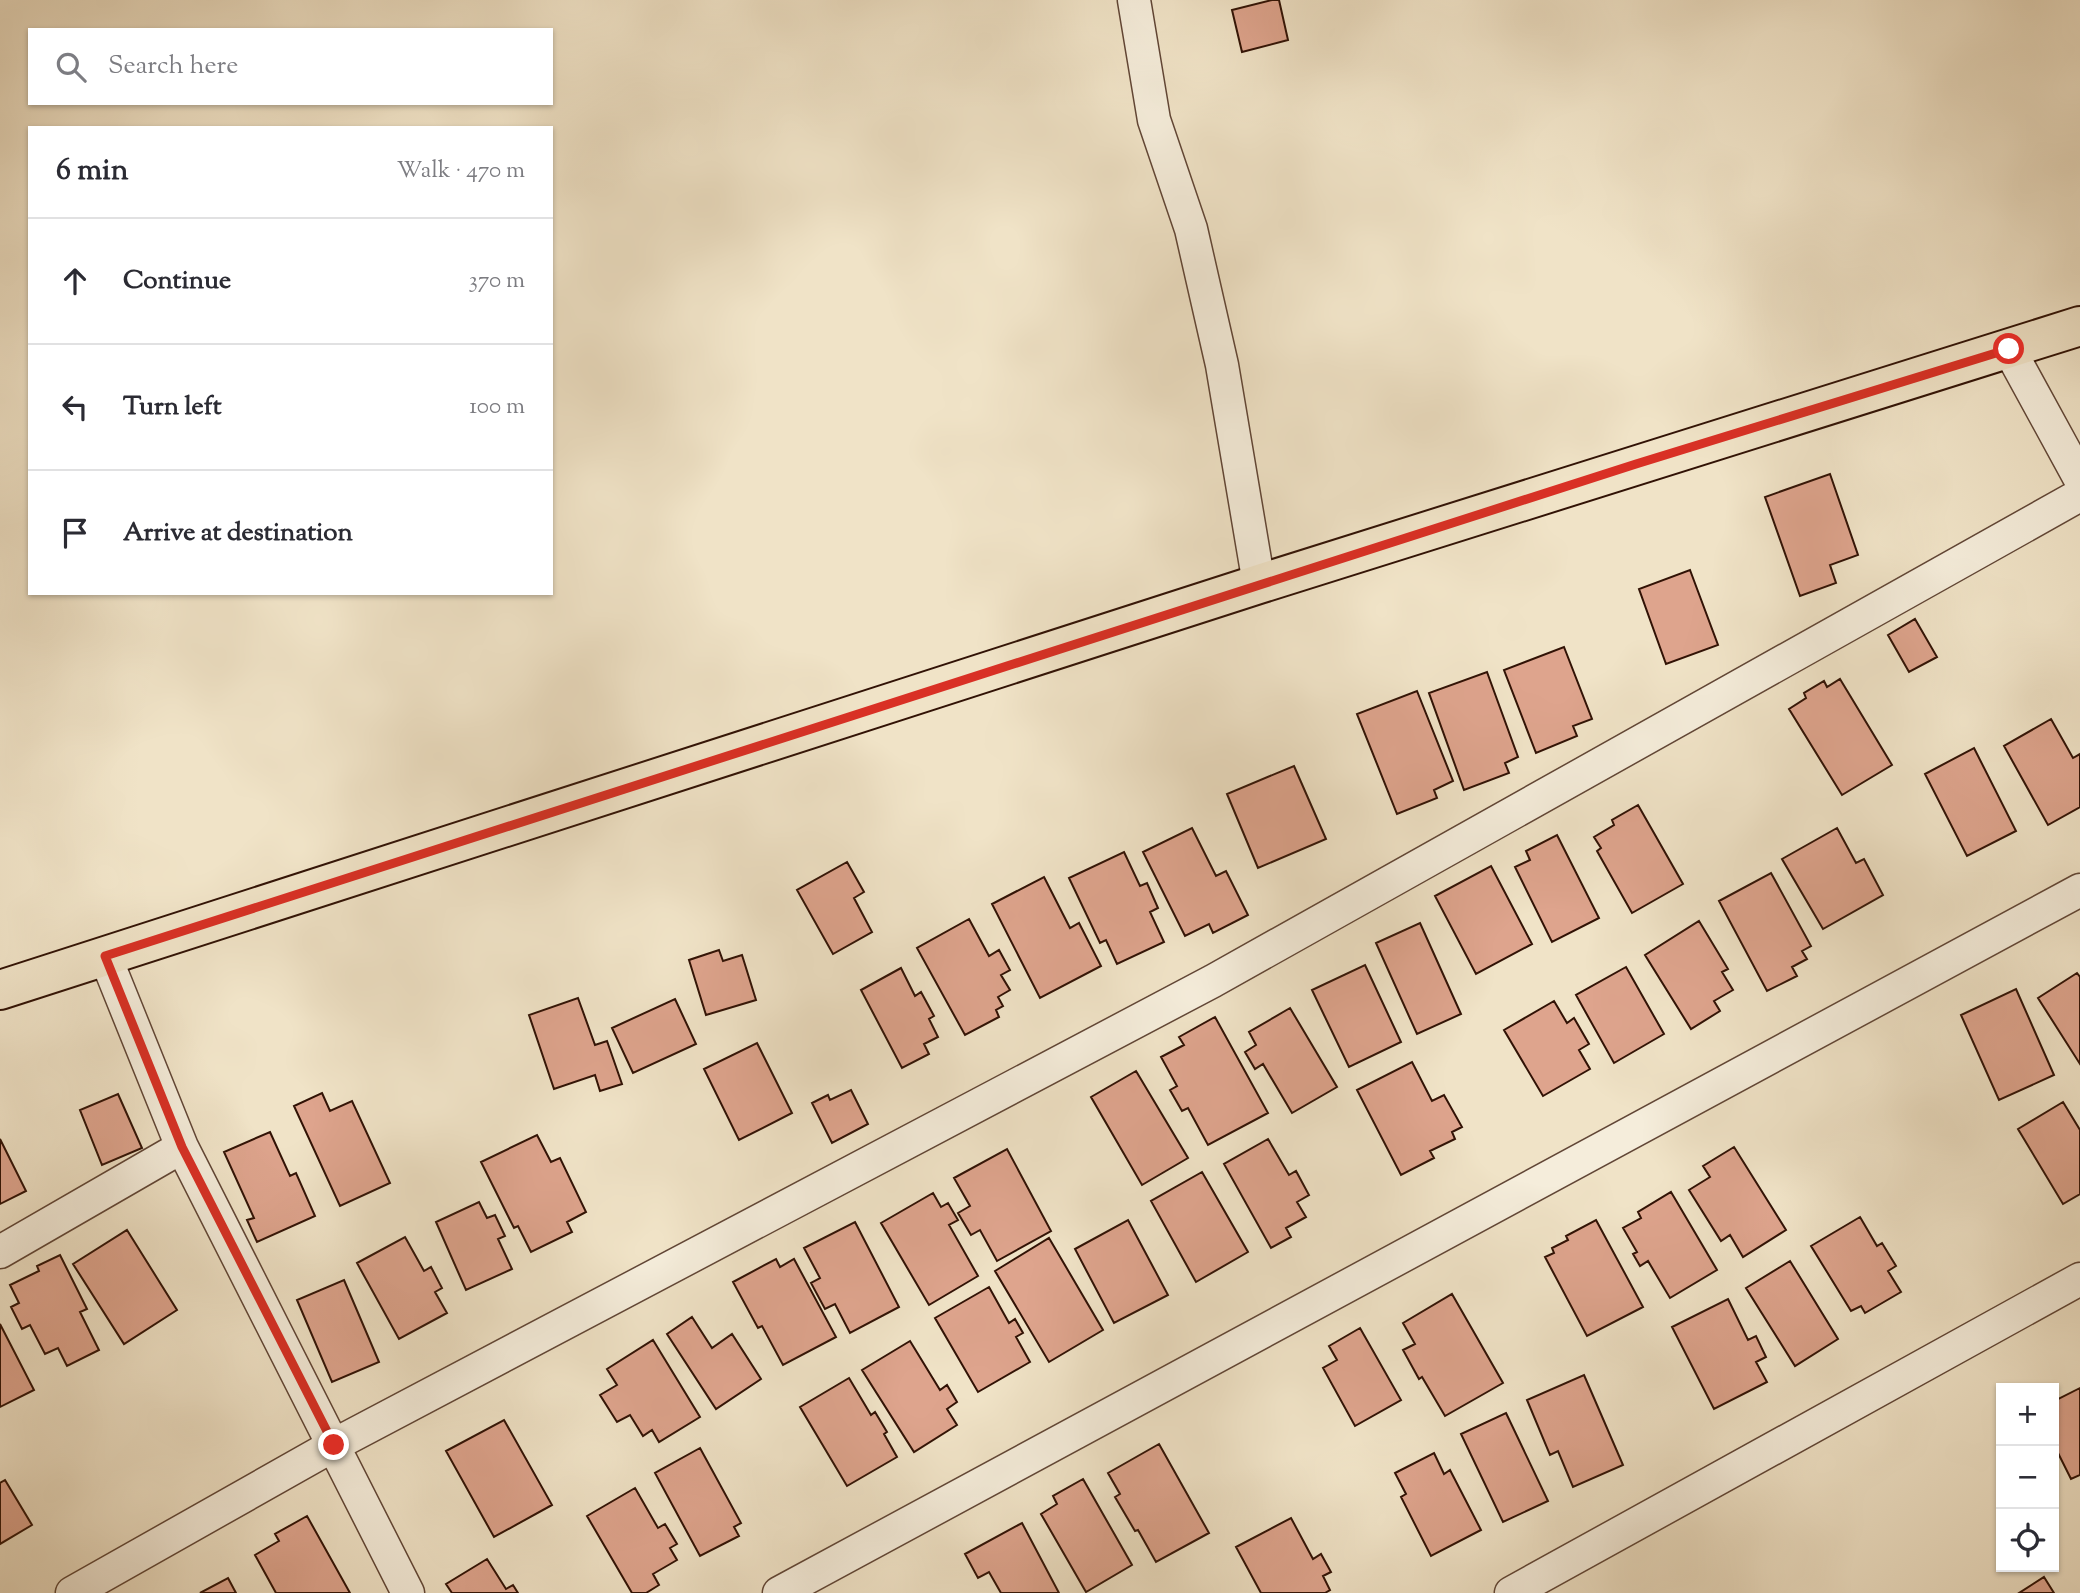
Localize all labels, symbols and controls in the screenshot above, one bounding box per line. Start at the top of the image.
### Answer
search box [28,28,553,105]
icon: search [52,48,90,86]
text: Search here [108,48,238,85]
text: 6 min [56,150,128,193]
text: Walk · 470 m [397,155,525,188]
icon: ahead [56,262,94,300]
text: Continue [123,263,231,300]
text: 370 m [469,265,525,298]
route start [1993,333,2024,364]
icon: left [56,388,94,426]
text: Turn left [123,389,222,426]
text: 100 m [469,391,525,424]
icon: arrive [56,514,94,552]
text: Arrive at destination [123,515,353,552]
map controls [1996,1383,2059,1572]
button: + [1996,1383,2059,1446]
route end [318,1429,349,1460]
button: − [1996,1446,2059,1509]
button: locate [1996,1509,2059,1572]

